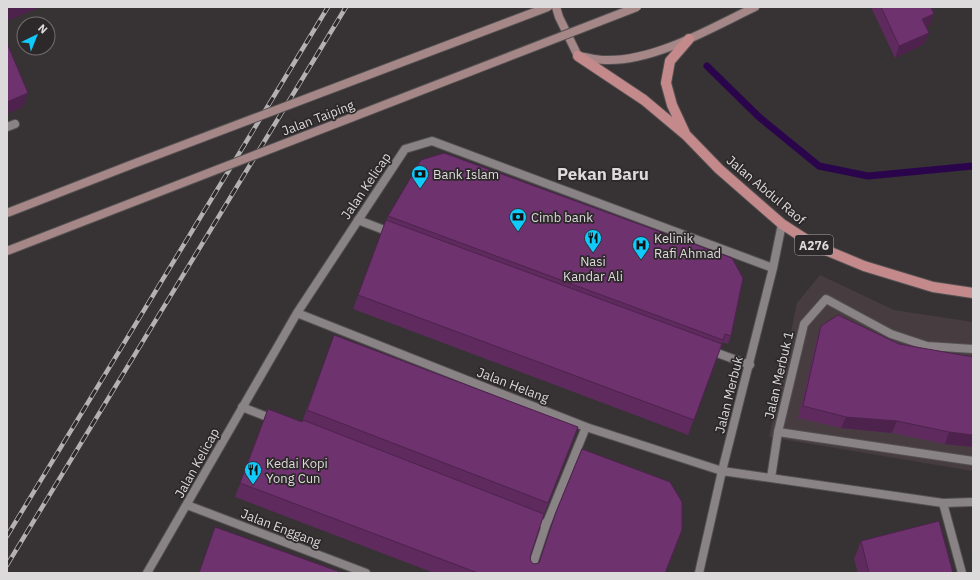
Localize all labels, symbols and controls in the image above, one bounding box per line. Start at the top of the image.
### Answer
north arrow [16,16,56,56]
text: N [35,21,51,37]
street label: Jalan Taiping [279,96,357,140]
street label: Jalan Kelicap [337,149,395,223]
street label: Jalan Abdul Raof [723,152,809,228]
district label: Pekan Baru [557,163,649,185]
bank icon: Bank Islam [410,164,430,189]
place label: Bank Islam [433,166,499,183]
bank icon: Cimb bank [508,207,528,232]
place label: Cimb bank [531,209,593,226]
restaurant icon: Nasi Kandar Ali [583,228,603,253]
place label: Kelinik Rafi Ahmad [654,230,721,262]
hospital icon: Kelinik Rafi Ahmad [631,235,651,260]
road number: A276 [795,235,833,255]
place label: Nasi Kandar Ali [563,253,623,285]
street label: Jalan Merbuk 1 [761,329,797,421]
street label: Jalan Merbuk [711,355,747,435]
street label: Jalan Helang [475,364,551,407]
street label: Jalan Kelicap [171,425,223,501]
place label: Kedai Kopi Yong Cun [266,455,328,487]
restaurant icon: Kedai Kopi Yong Cun [243,460,263,485]
street label: Jalan Enggang [239,505,324,551]

